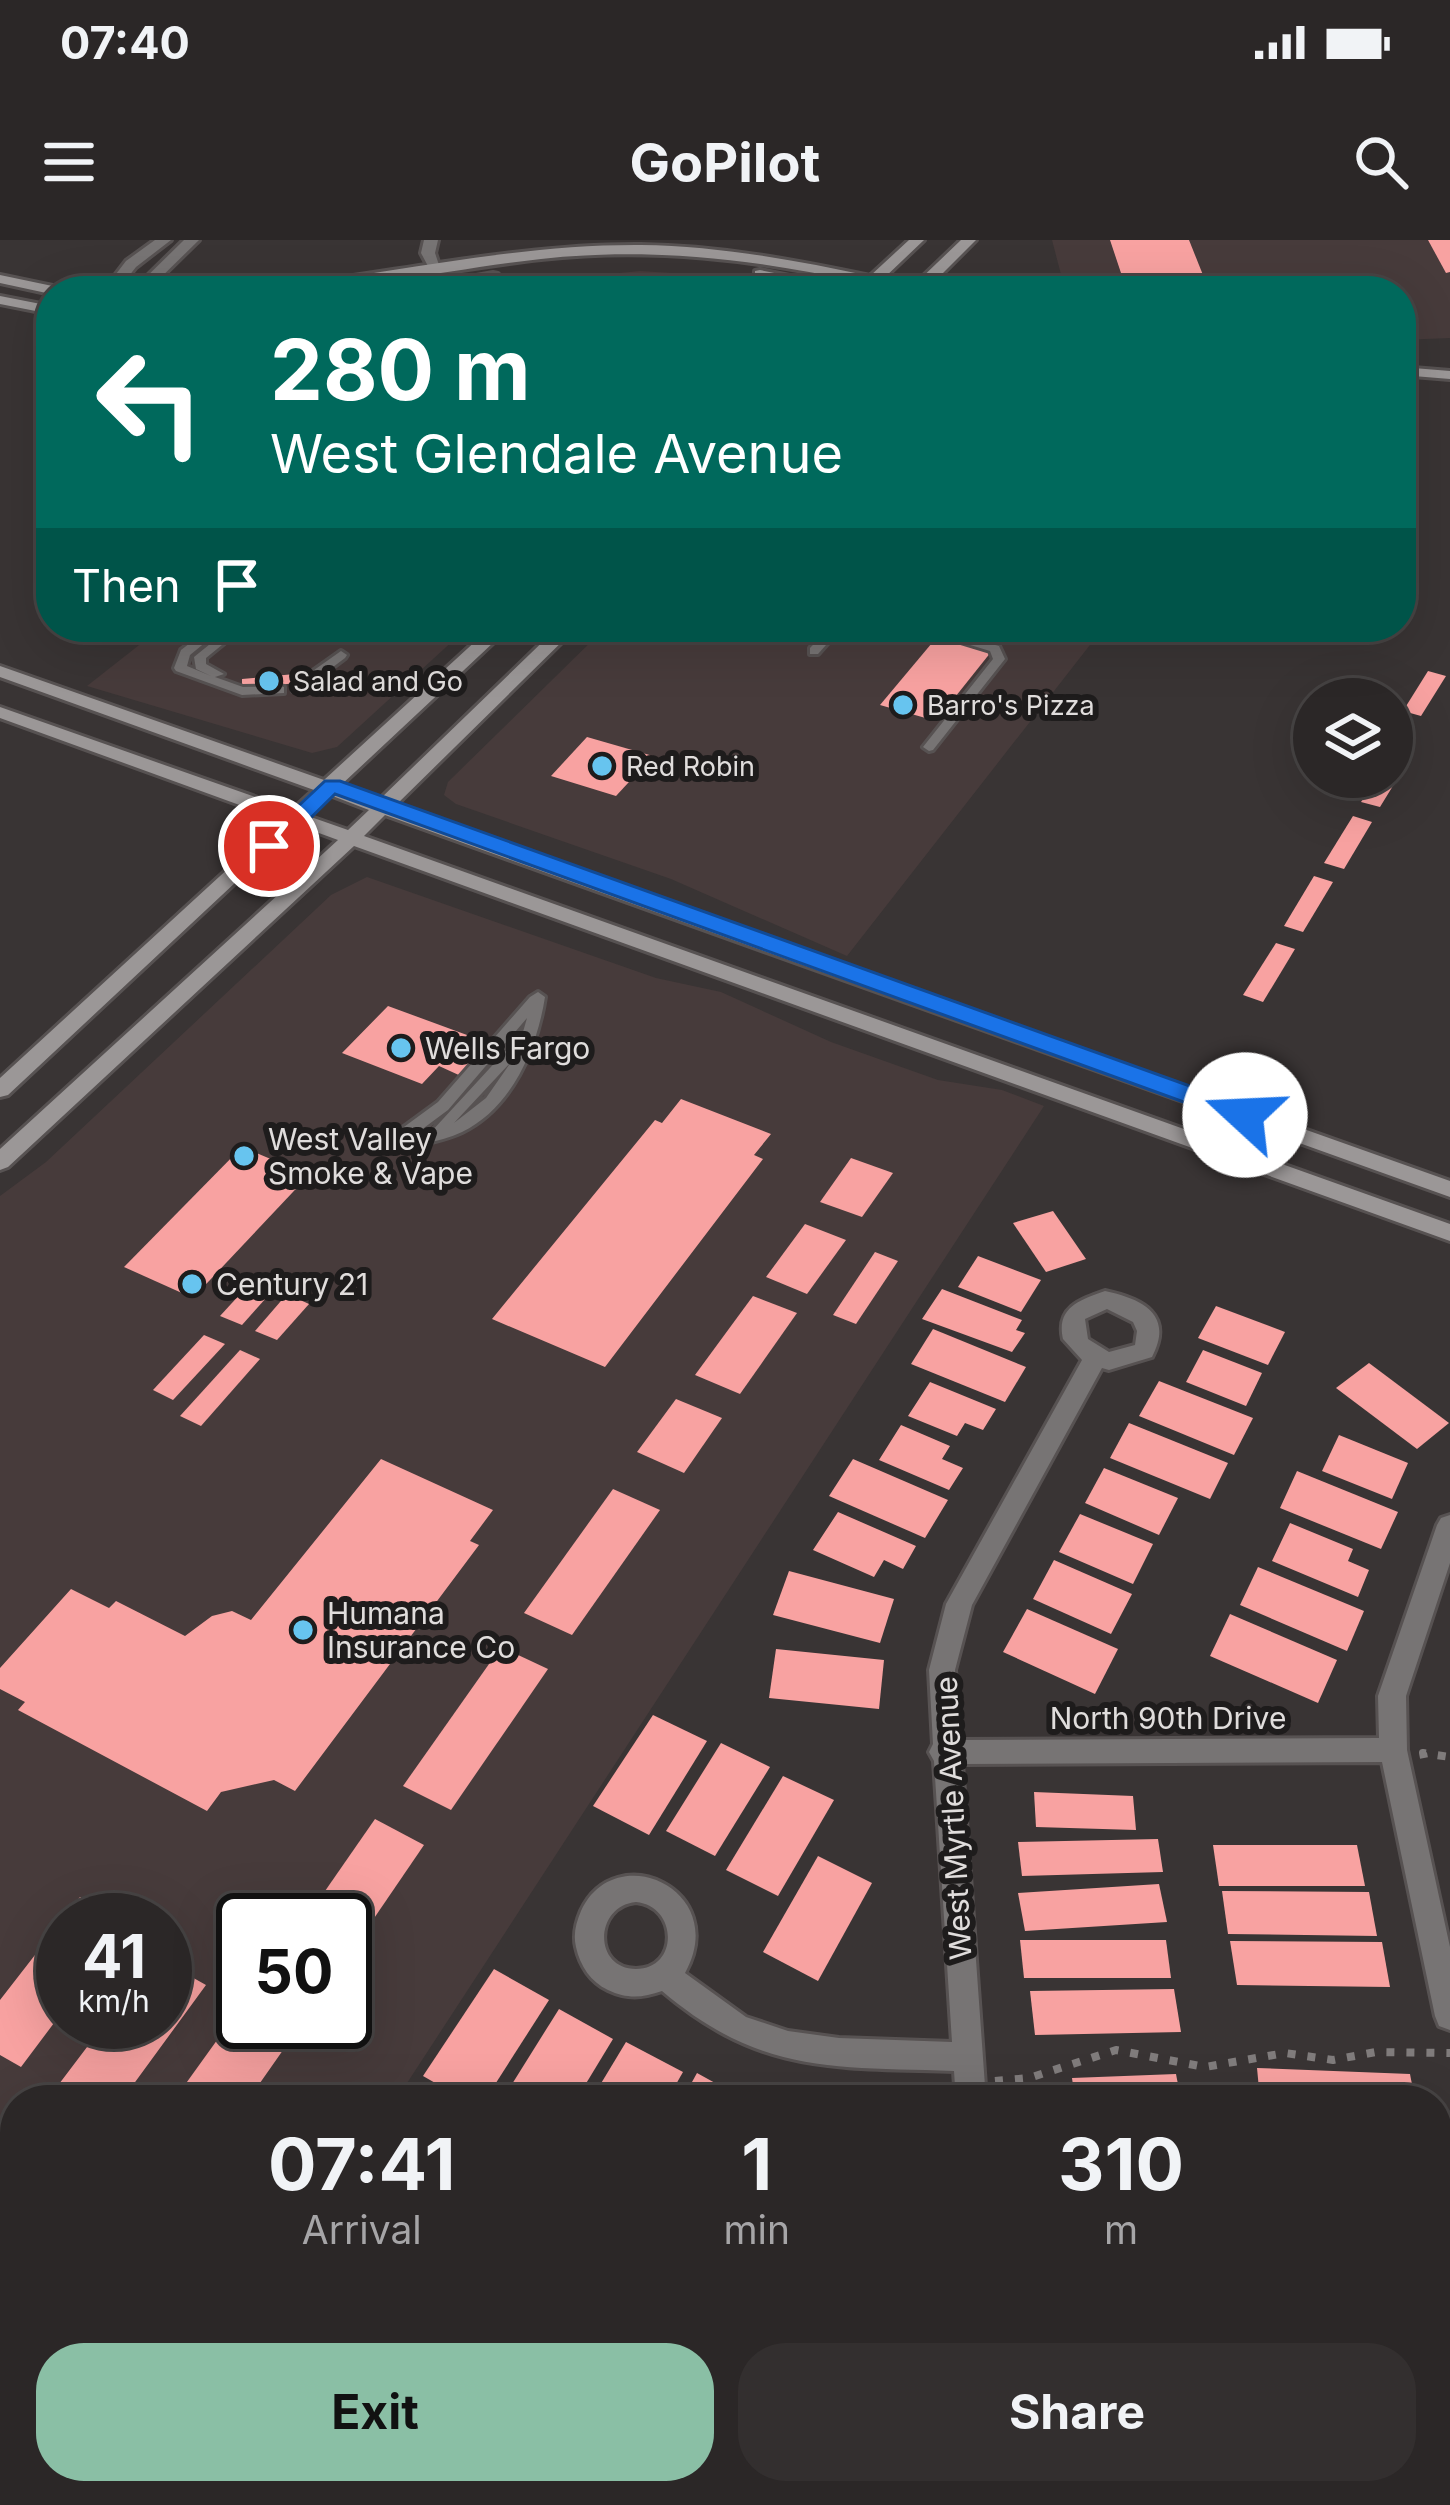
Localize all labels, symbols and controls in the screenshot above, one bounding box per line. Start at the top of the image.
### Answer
text: 07:40 [60,15,190,70]
icon: menu [36,129,102,195]
icon: search [1348,129,1414,195]
text: GoPilot [630,130,820,195]
text: 280 m [270,319,531,420]
icon: left [72,324,228,480]
text: West Glendale Avenue [270,421,843,486]
icon: arrive [204,552,270,618]
text: Then [72,558,180,613]
place label: Salad and Go [293,665,463,698]
marker: Salad and Go [256,668,282,694]
map controls [1293,678,1413,798]
button: layers [1293,678,1413,798]
place label: Barro's Pizza [927,689,1095,722]
marker: Barro's Pizza [890,692,916,718]
place label: Red Robin [626,750,755,783]
marker: Red Robin [589,753,615,779]
pin [218,795,320,897]
icon: arrive [236,813,302,879]
place label: Wells Fargo [425,1030,590,1066]
marker: Wells Fargo [388,1035,414,1061]
position arrow [1182,1052,1308,1178]
place label: West Valley Smoke & Vape [268,1121,473,1191]
marker: West Valley Smoke & Vape [231,1143,257,1169]
place label: Century 21 [216,1266,368,1302]
marker: Century 21 [179,1271,205,1297]
place label: Humana Insurance Co [327,1595,515,1665]
marker: Humana Insurance Co [290,1617,316,1643]
street label: West Myrtle Avenue [928,1675,978,1961]
street label: North 90th Drive [1050,1700,1286,1736]
speed limit sign: 50 [216,1893,372,2049]
text: 41 [82,1920,146,1992]
text: km/h [78,1983,150,2019]
text: 07:41 [268,2120,456,2207]
text: 1 [741,2120,772,2207]
text: 310 [1058,2120,1184,2207]
text: Arrival [302,2206,422,2253]
text: min [723,2206,790,2253]
text: m [1104,2206,1138,2253]
button: Exit [36,2343,714,2481]
button: Share [738,2343,1416,2481]

